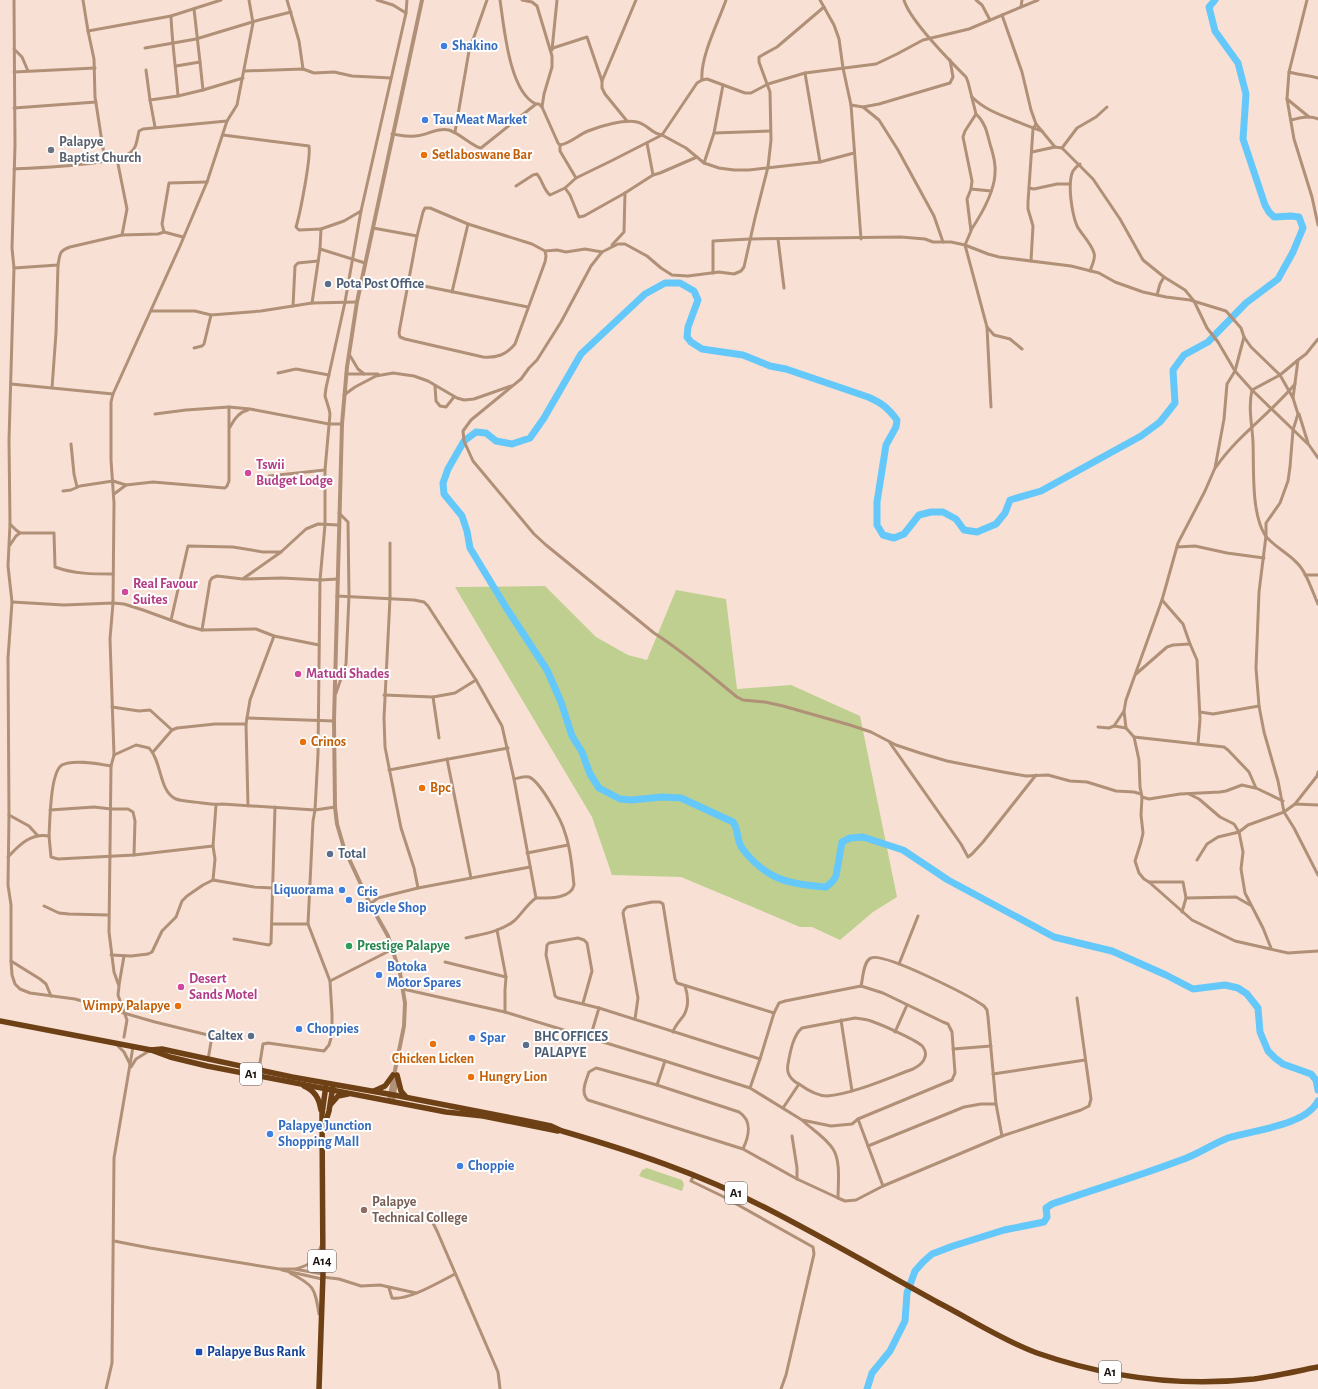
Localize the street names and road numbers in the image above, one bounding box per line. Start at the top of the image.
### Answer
road number: A1 [240,1063,262,1085]
road number: A1 [725,1182,747,1204]
road number: A14 [308,1250,336,1272]
road number: A1 [1099,1361,1121,1383]

